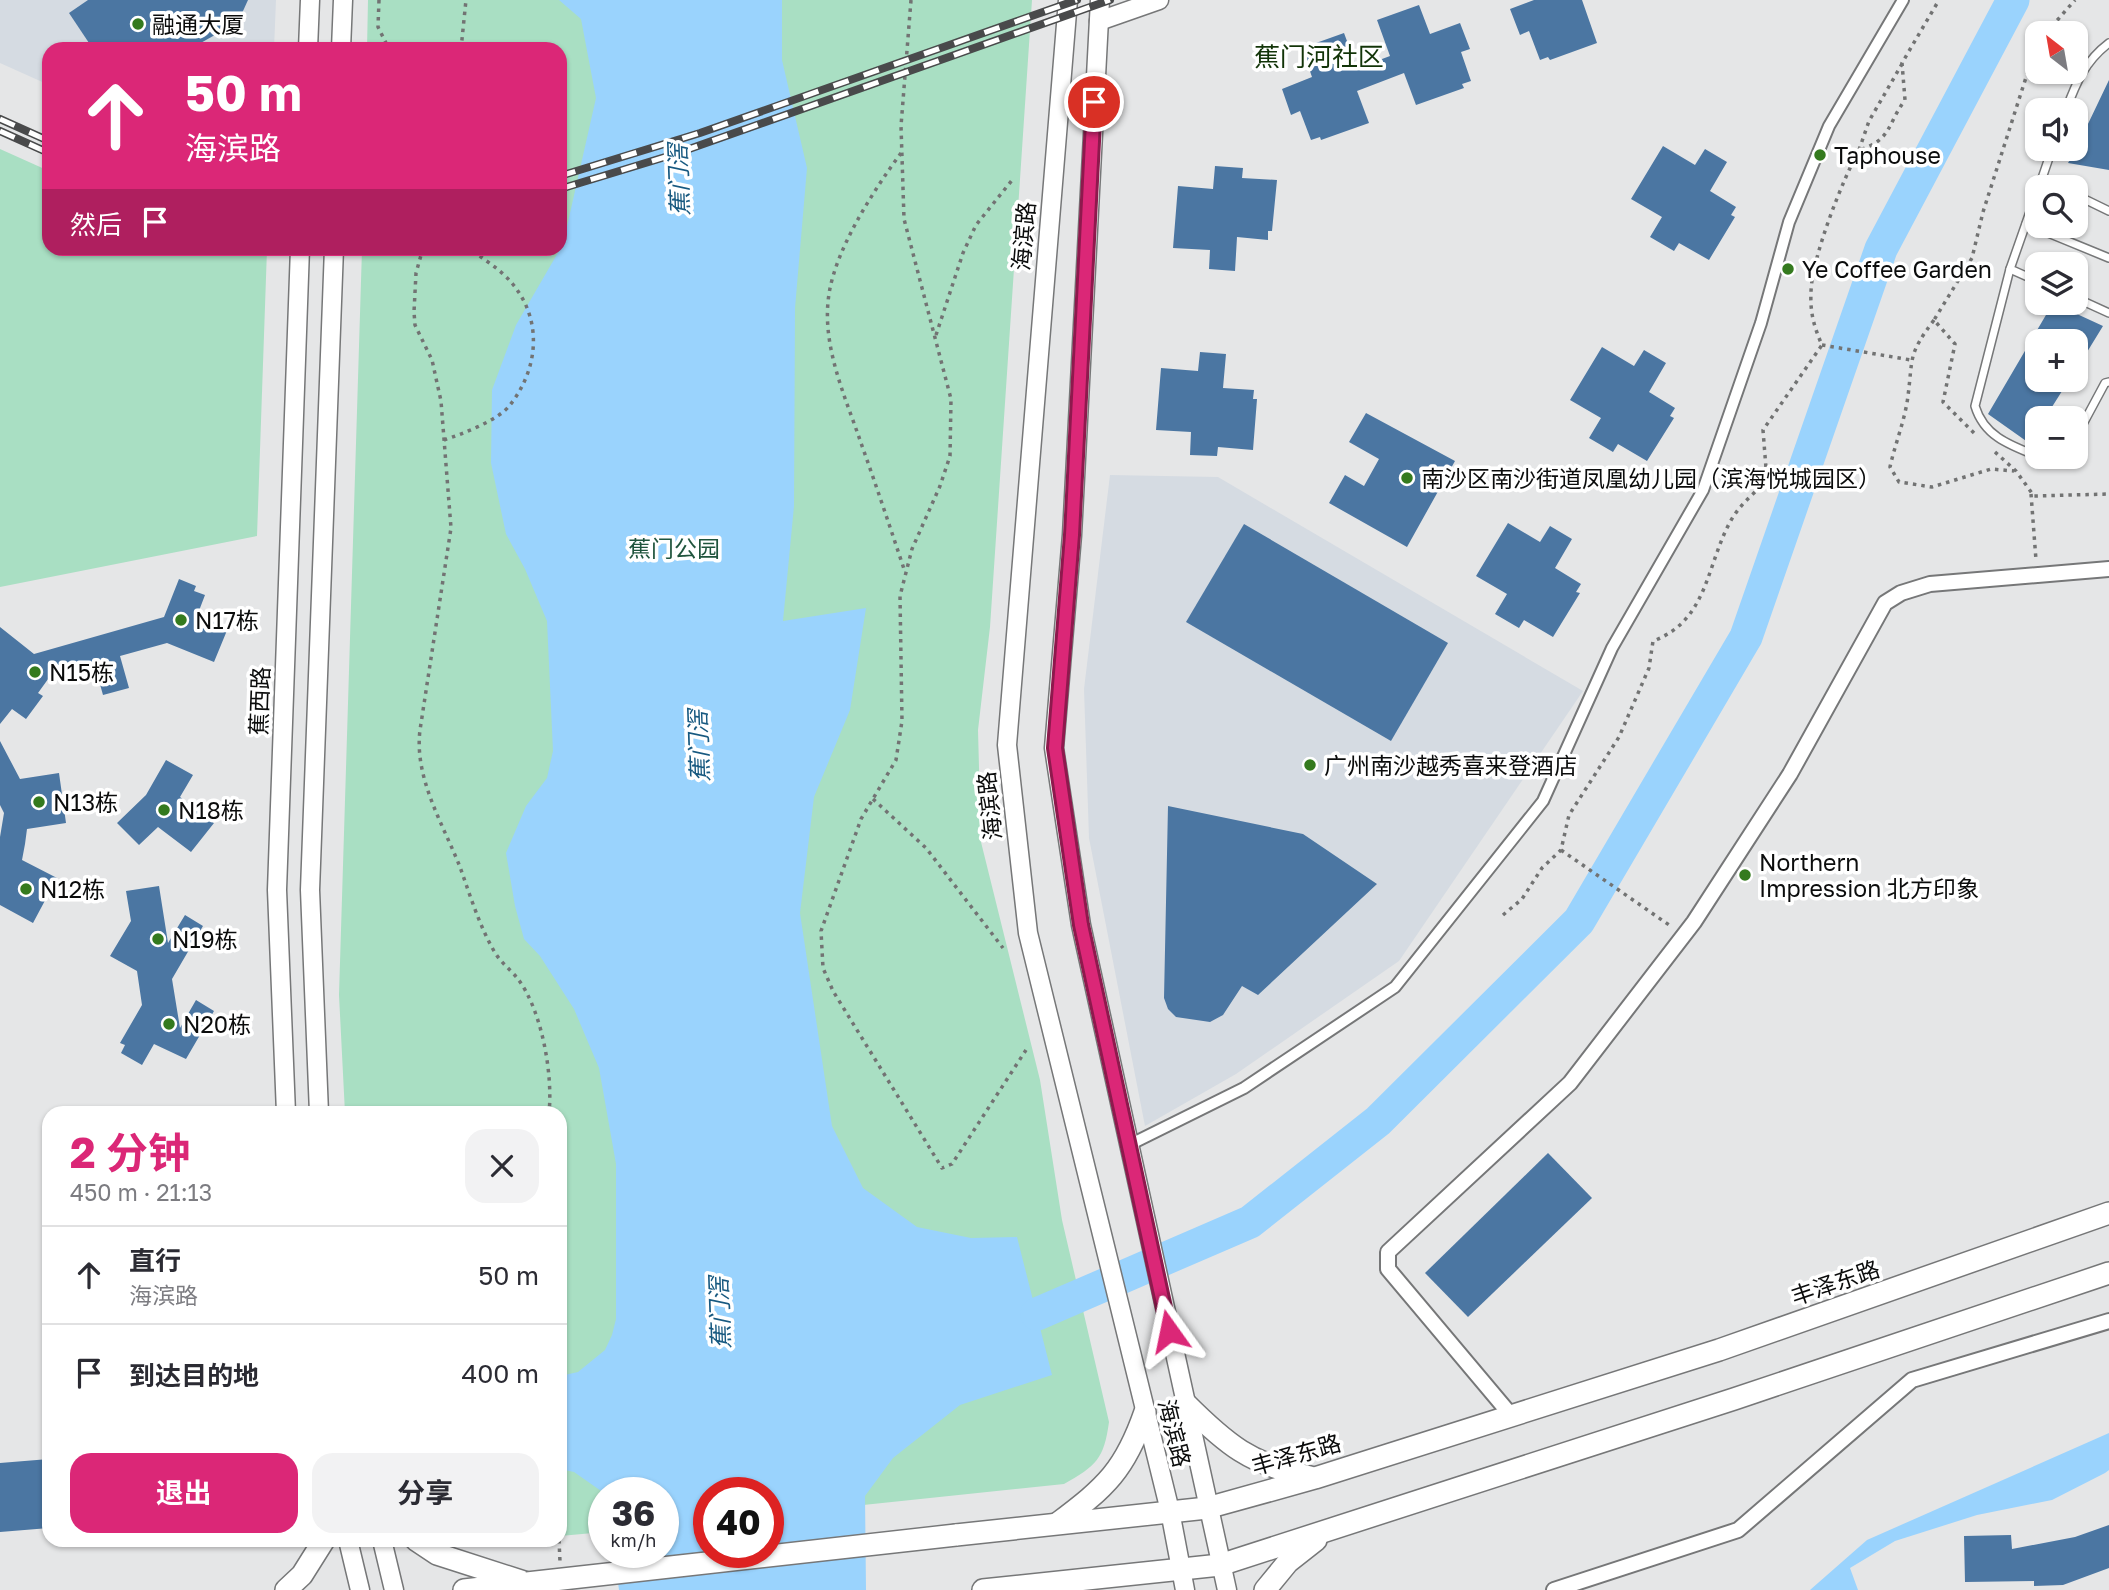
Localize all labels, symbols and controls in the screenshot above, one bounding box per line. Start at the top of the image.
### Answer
place label: 融通大厦 [152,10,244,38]
marker: 融通大厦 [130,16,146,32]
north arrow [2025,21,2088,84]
map controls [2025,21,2088,469]
district label: 蕉门河社区 [1254,41,1384,72]
text: 50 m [185,63,302,122]
icon: ahead [70,70,161,161]
pin [1064,72,1124,132]
icon: arrive [1075,83,1113,121]
button: sound [2025,98,2088,161]
text: 海滨路 [185,129,281,167]
water label: 蕉门滘 [662,141,694,216]
place label: Taphouse [1834,141,1941,169]
marker: Taphouse [1812,147,1828,163]
button: search [2025,175,2088,238]
street label: 海滨路 [1006,200,1040,272]
icon: arrive [136,203,174,241]
text: 然后 [70,209,122,240]
button: layers [2025,252,2088,315]
place label: Ye Coffee Garden [1802,255,1992,283]
marker: Ye Coffee Garden [1780,261,1796,277]
button: + [2025,329,2088,392]
button: − [2025,406,2088,469]
place label: 南沙区南沙街道凤凰幼儿园（滨海悦城园区） [1421,464,1881,492]
marker: 南沙区南沙街道凤凰幼儿园（滨海悦城园区） [1399,470,1415,486]
park label: 蕉门公园 [628,534,720,562]
place label: N17栋 [195,606,259,634]
marker: N17栋 [173,612,189,628]
place label: N15栋 [49,658,114,686]
marker: N15栋 [27,664,43,680]
street label: 蕉西路 [244,666,274,736]
water label: 蕉门滘 [682,707,714,782]
place label: 广州南沙越秀喜来登酒店 [1324,751,1577,779]
marker: 广州南沙越秀喜来登酒店 [1302,757,1318,773]
street label: 海滨路 [971,770,1007,842]
place label: N13栋 [53,788,118,816]
marker: N13栋 [31,794,47,810]
place label: N18栋 [178,796,244,824]
marker: N18栋 [156,802,172,818]
place label: Northern Impression 北方印象 [1759,848,1979,902]
marker: Northern Impression 北方印象 [1737,867,1753,883]
place label: N12栋 [40,875,105,903]
marker: N12栋 [18,881,34,897]
place label: N19栋 [172,925,238,953]
marker: N19栋 [150,931,166,947]
place label: N20栋 [183,1010,251,1038]
marker: N20栋 [161,1016,177,1032]
text: 2 分钟 [70,1127,190,1177]
button: close [465,1129,539,1203]
text: 450 m · 21:13 [70,1178,212,1206]
text: 直行 [129,1245,181,1276]
street label: 丰泽东路 [1787,1254,1883,1310]
icon: ahead [70,1256,108,1294]
text: 50 m [478,1260,539,1291]
water label: 蕉门滘 [703,1274,735,1349]
text: 海滨路 [129,1281,198,1309]
position arrow [1132,1294,1206,1368]
icon: arrive [70,1354,108,1392]
text: 400 m [461,1358,539,1389]
text: 到达目的地 [129,1360,259,1391]
street label: 海滨路 [1153,1396,1197,1470]
street label: 丰泽东路 [1248,1428,1344,1480]
button: 退出 [70,1453,298,1533]
button: 分享 [312,1453,539,1533]
speed limit sign: 40 [693,1477,784,1568]
text: 36 [612,1492,655,1534]
text: km/h [611,1529,656,1551]

